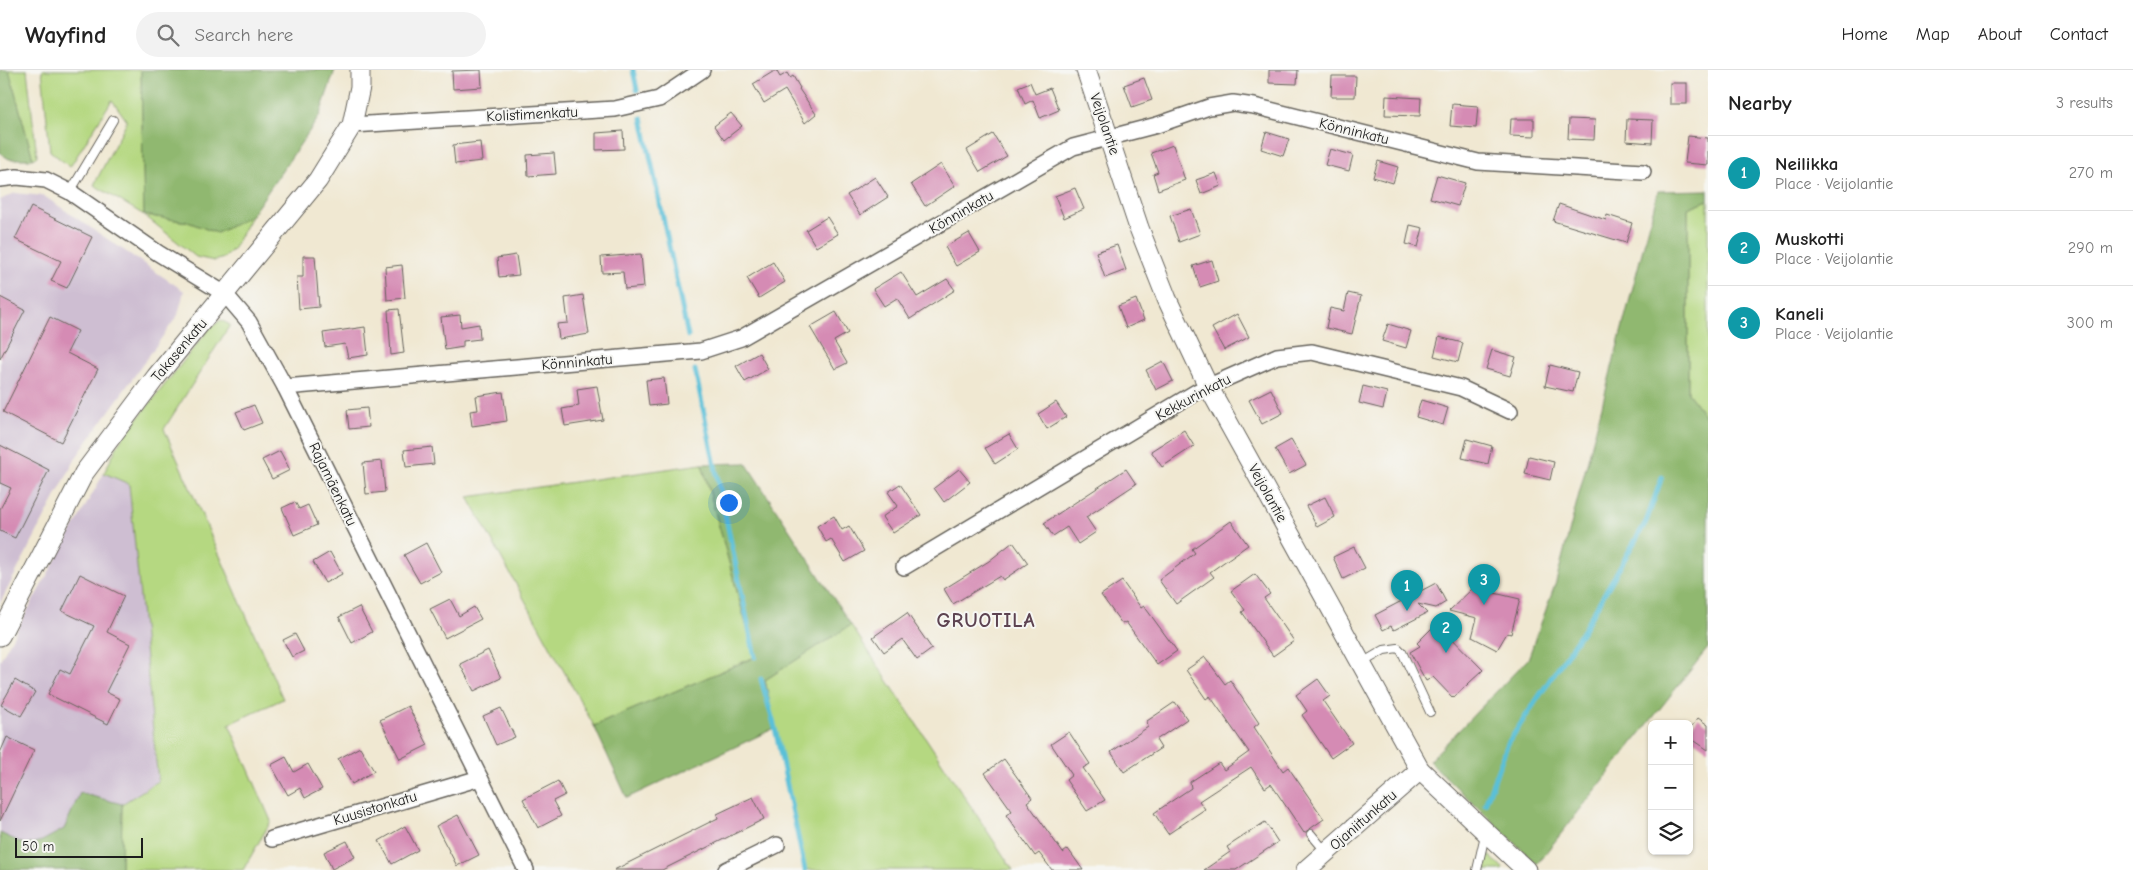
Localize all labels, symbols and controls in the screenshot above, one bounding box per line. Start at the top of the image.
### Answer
search box [136,12,486,57]
text: Wayfind [25,21,106,49]
icon: search [154,21,182,49]
text: Search here [194,24,293,46]
text: Home [1841,24,1888,45]
text: Map [1916,24,1950,45]
text: About [1978,24,2022,45]
text: Contact [2050,24,2108,45]
street label: Veijolantie [1086,91,1124,158]
text: Nearby [1728,91,1792,115]
text: 3 results [2056,94,2113,112]
street label: Kolistimenkatu [486,103,578,125]
street label: Könninkatu [1317,114,1391,148]
text: Neilikka [1775,153,1838,175]
text: 1 [1741,164,1747,182]
text: 270 m [2069,164,2113,182]
text: Place · Veijolantie [1775,175,1893,193]
street label: Könninkatu [926,186,996,238]
text: Muskotti [1775,228,1844,250]
text: 2 [1740,239,1748,257]
text: 290 m [2068,239,2113,257]
text: Place · Veijolantie [1775,250,1893,268]
text: Kaneli [1775,303,1824,325]
text: 3 [1740,314,1748,332]
text: 300 m [2067,314,2113,332]
street label: Takasenkatu [147,315,211,385]
text: Place · Veijolantie [1775,325,1893,343]
street label: Könninkatu [541,350,613,374]
street label: Kekkurinkatu [1152,370,1234,424]
street label: Rajamäenkatu [305,439,361,529]
street label: Veijolantie [1245,461,1292,526]
your location [716,490,742,516]
pin: 3 [1468,564,1500,605]
pin: 1 [1391,570,1423,611]
district label: GRUOTILA [936,609,1036,632]
pin: 2 [1430,612,1462,653]
map controls [1648,720,1693,855]
button: + [1648,720,1693,765]
button: − [1648,765,1693,810]
street label: Ojaniitunkatu [1326,786,1400,854]
street label: Kuusistonkatu [331,787,419,829]
button: layers [1648,810,1693,855]
scale bar [15,835,142,858]
text: 50 m [22,838,54,855]

